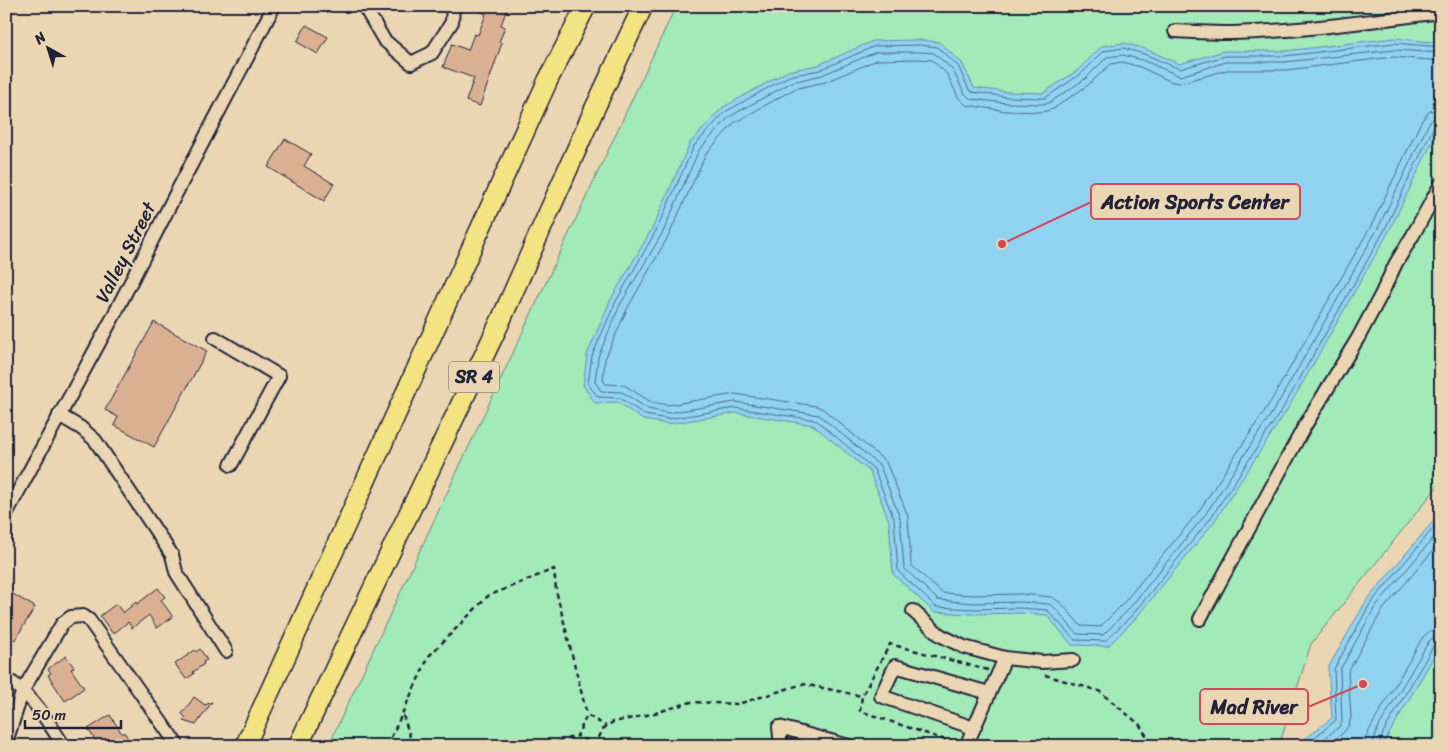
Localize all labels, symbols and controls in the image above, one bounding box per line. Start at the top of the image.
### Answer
north arrow [22,22,72,72]
text: N [28,25,52,52]
callout: Action Sports Center [1091,184,1300,219]
text: Action Sports Center [1100,185,1290,220]
street label: Valley Street [86,195,166,308]
road number: SR 4 [449,362,499,392]
callout: Mad River [1200,689,1308,724]
text: Mad River [1210,690,1299,725]
scale bar [25,697,121,729]
text: 50 m [32,702,67,728]

